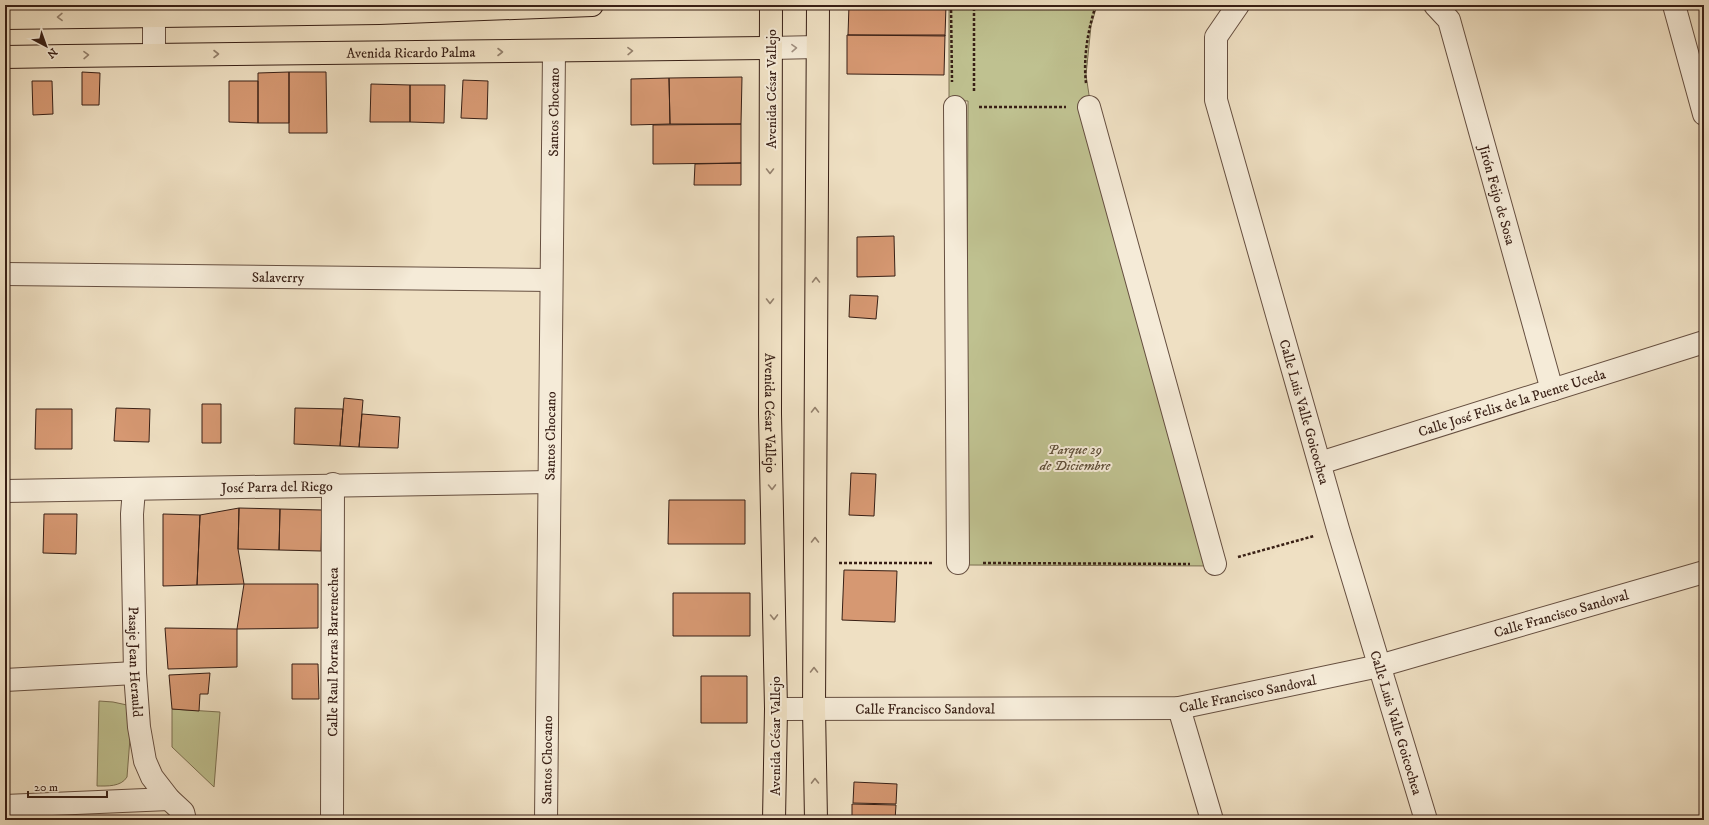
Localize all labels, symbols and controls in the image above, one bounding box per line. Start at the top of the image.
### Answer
one-way arrow [57,13,63,22]
north arrow [26,26,66,66]
street label: Avenida César Vallejo [763,29,781,149]
one-way arrow [791,43,797,52]
street label: Avenida Ricardo Palma [346,44,476,63]
text: N [44,45,60,61]
one-way arrow [627,47,633,55]
one-way arrow [497,48,503,56]
one-way arrow [213,50,219,58]
one-way arrow [83,51,89,59]
street label: Santos Chocano [545,67,564,157]
street label: Jirón Feijo de Sosa [1474,141,1519,247]
one-way arrow [766,168,774,174]
street label: Salaverry [252,269,305,287]
one-way arrow [812,277,820,283]
one-way arrow [766,298,774,304]
street label: Calle Luis Valle Goicochea [1275,337,1333,487]
street label: Avenida César Vallejo [760,353,779,473]
street label: Calle José Felix de la Puente Uceda [1416,366,1608,442]
street label: Santos Chocano [542,391,560,481]
one-way arrow [811,407,819,413]
park label: Parque 29 de Diciembre [1039,441,1111,475]
street label: José Parra del Riego [219,478,333,497]
one-way arrow [767,484,776,490]
one-way arrow [811,537,819,543]
street label: Calle Raul Porras Barrenechea [324,567,343,737]
street label: Calle Francisco Sandoval [1492,586,1632,642]
street label: Pasaje Jean Herauld [124,606,146,718]
one-way arrow [770,614,778,620]
street label: Calle Luis Valle Goicochea [1365,648,1426,797]
one-way arrow [810,667,818,673]
street label: Calle Francisco Sandoval [1177,671,1319,718]
street label: Avenida César Vallejo [767,676,785,796]
street label: Calle Francisco Sandoval [855,700,996,719]
street label: Santos Chocano [538,715,557,805]
scale bar [28,773,107,799]
one-way arrow [811,778,819,784]
text: 20 m [34,780,58,795]

